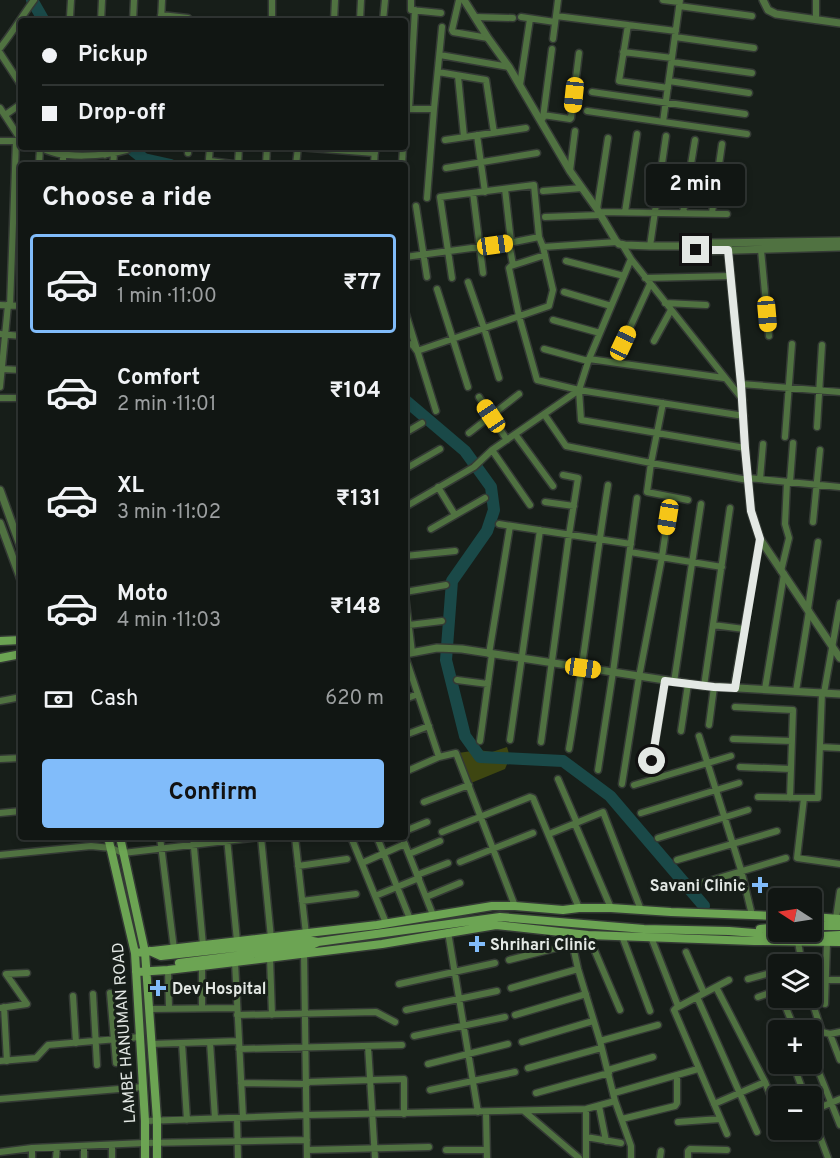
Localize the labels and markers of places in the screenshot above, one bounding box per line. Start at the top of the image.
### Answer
marker: Savani Clinic [751,876,769,894]
place label: Savani Clinic [650,877,746,897]
marker: Shrihari Clinic [468,935,486,953]
place label: Shrihari Clinic [490,936,596,956]
marker: Dev Hospital [149,979,167,997]
place label: Dev Hospital [172,980,267,1000]

